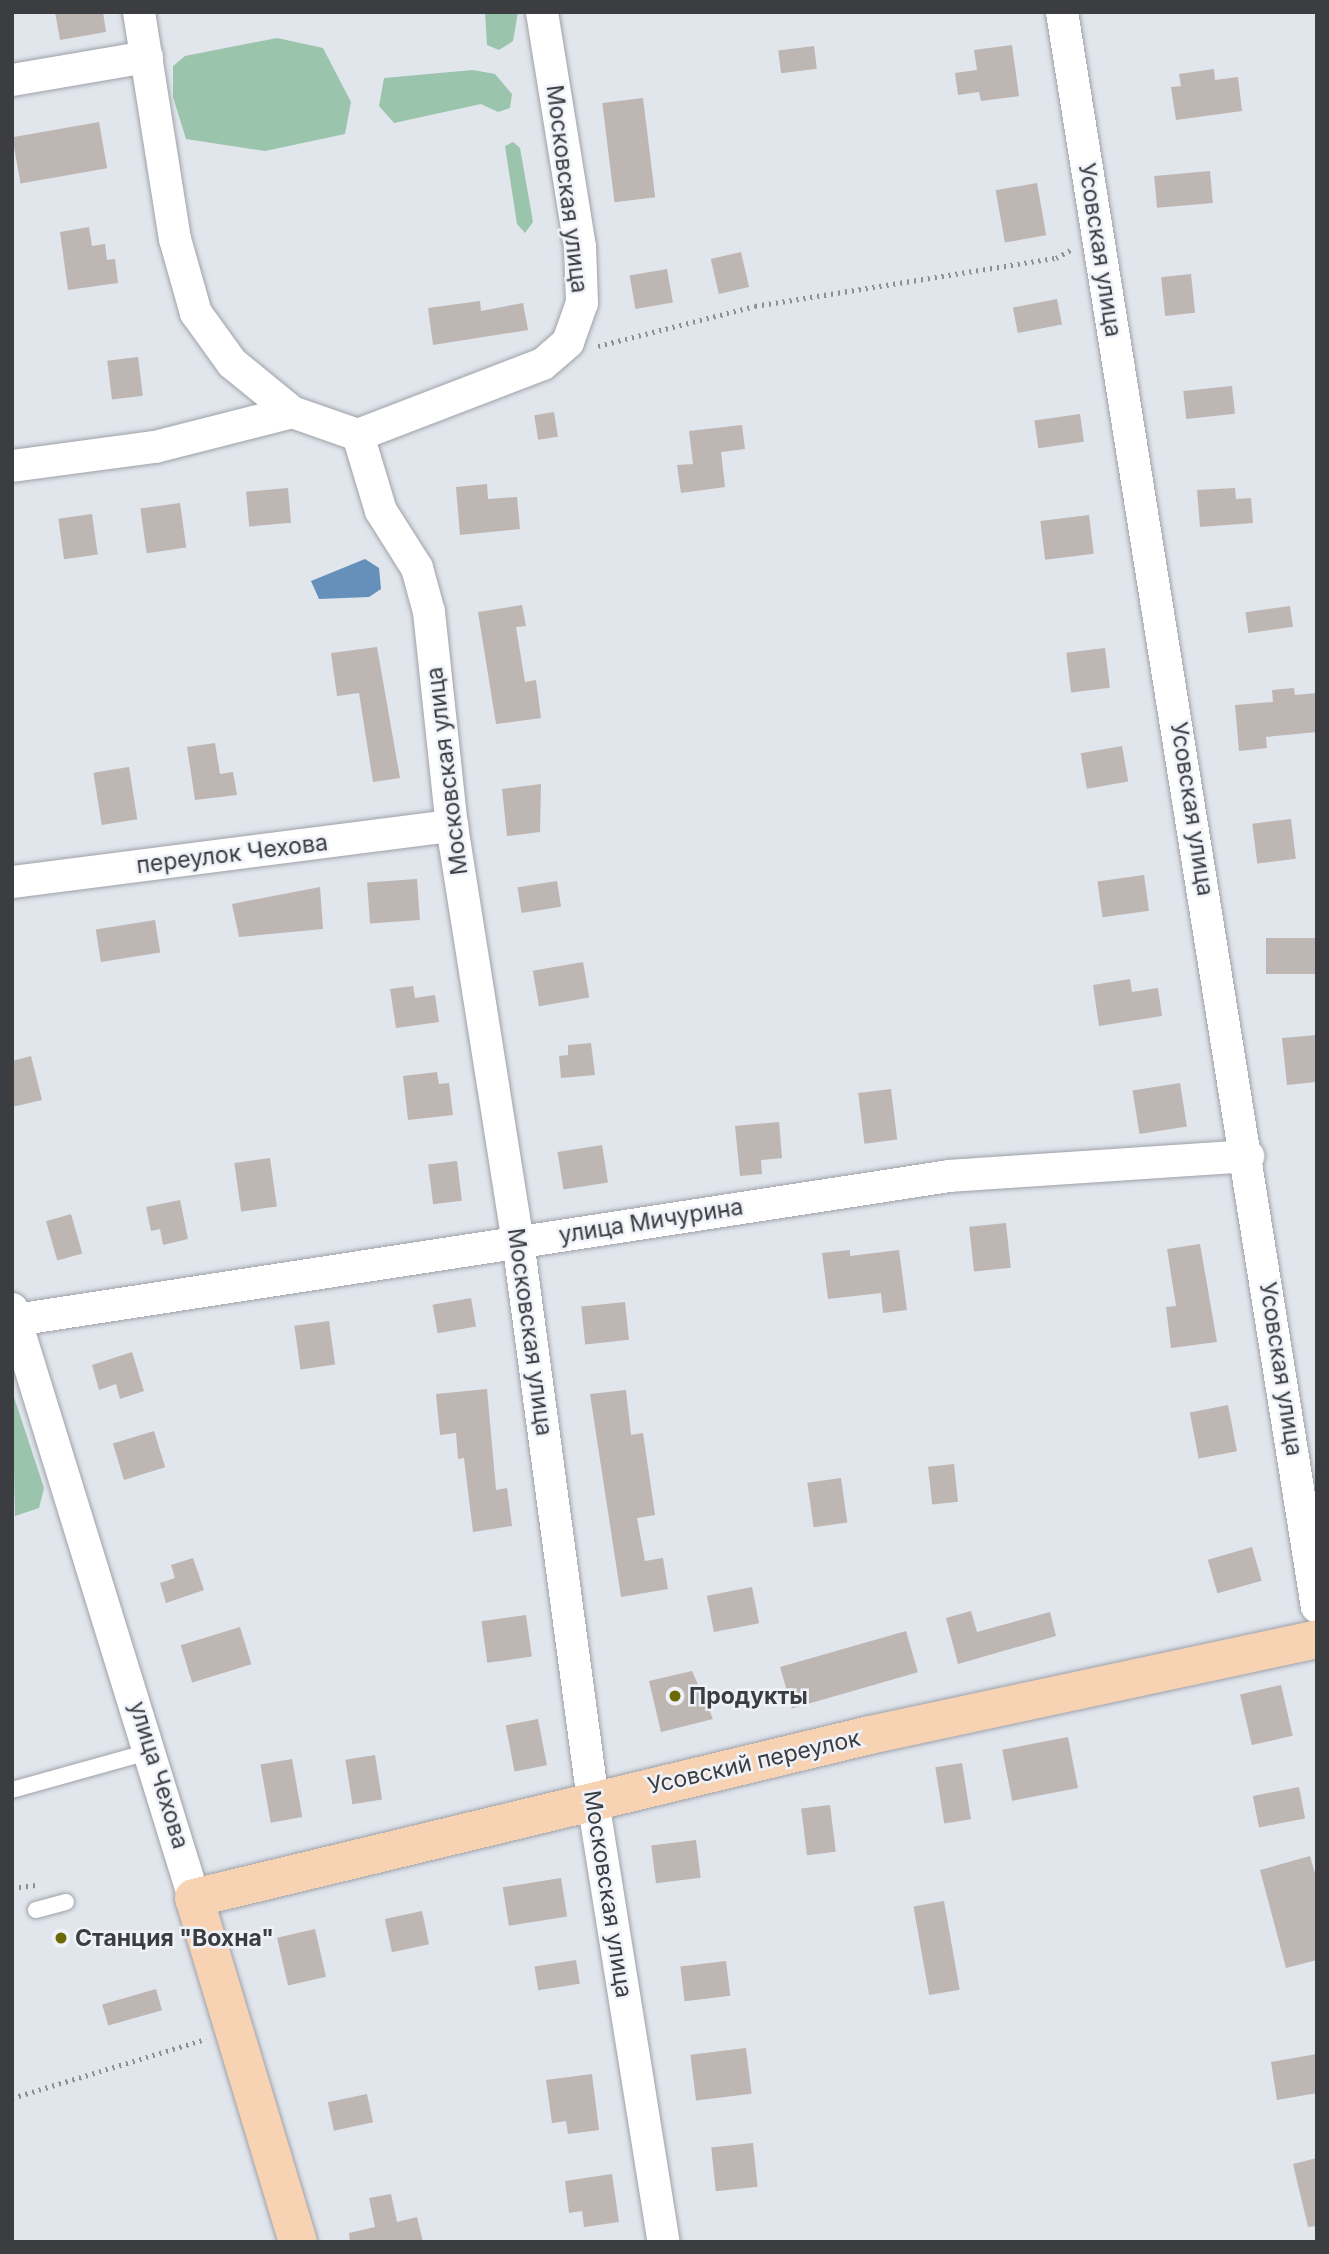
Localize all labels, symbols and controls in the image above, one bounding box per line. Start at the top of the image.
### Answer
street label: Московская улица [541,83,593,295]
street label: Усовская улица [1073,161,1127,339]
street label: Московская улица [421,665,473,877]
street label: Усовская улица [1165,720,1219,898]
street label: переулок Чехова [135,829,329,879]
street label: улица Мичурина [557,1193,745,1249]
street label: Московская улица [502,1226,558,1438]
street label: Усовская улица [1254,1280,1308,1458]
place label: Продукты [689,1682,808,1710]
marker: Продукты [667,1688,683,1704]
street label: улица Чехова [124,1698,194,1852]
street label: Усовский переулок [645,1724,863,1800]
street label: Московская улица [578,1788,638,2000]
place label: Станция "Вохна" [75,1924,274,1952]
marker: Станция "Вохна" [53,1930,69,1946]

